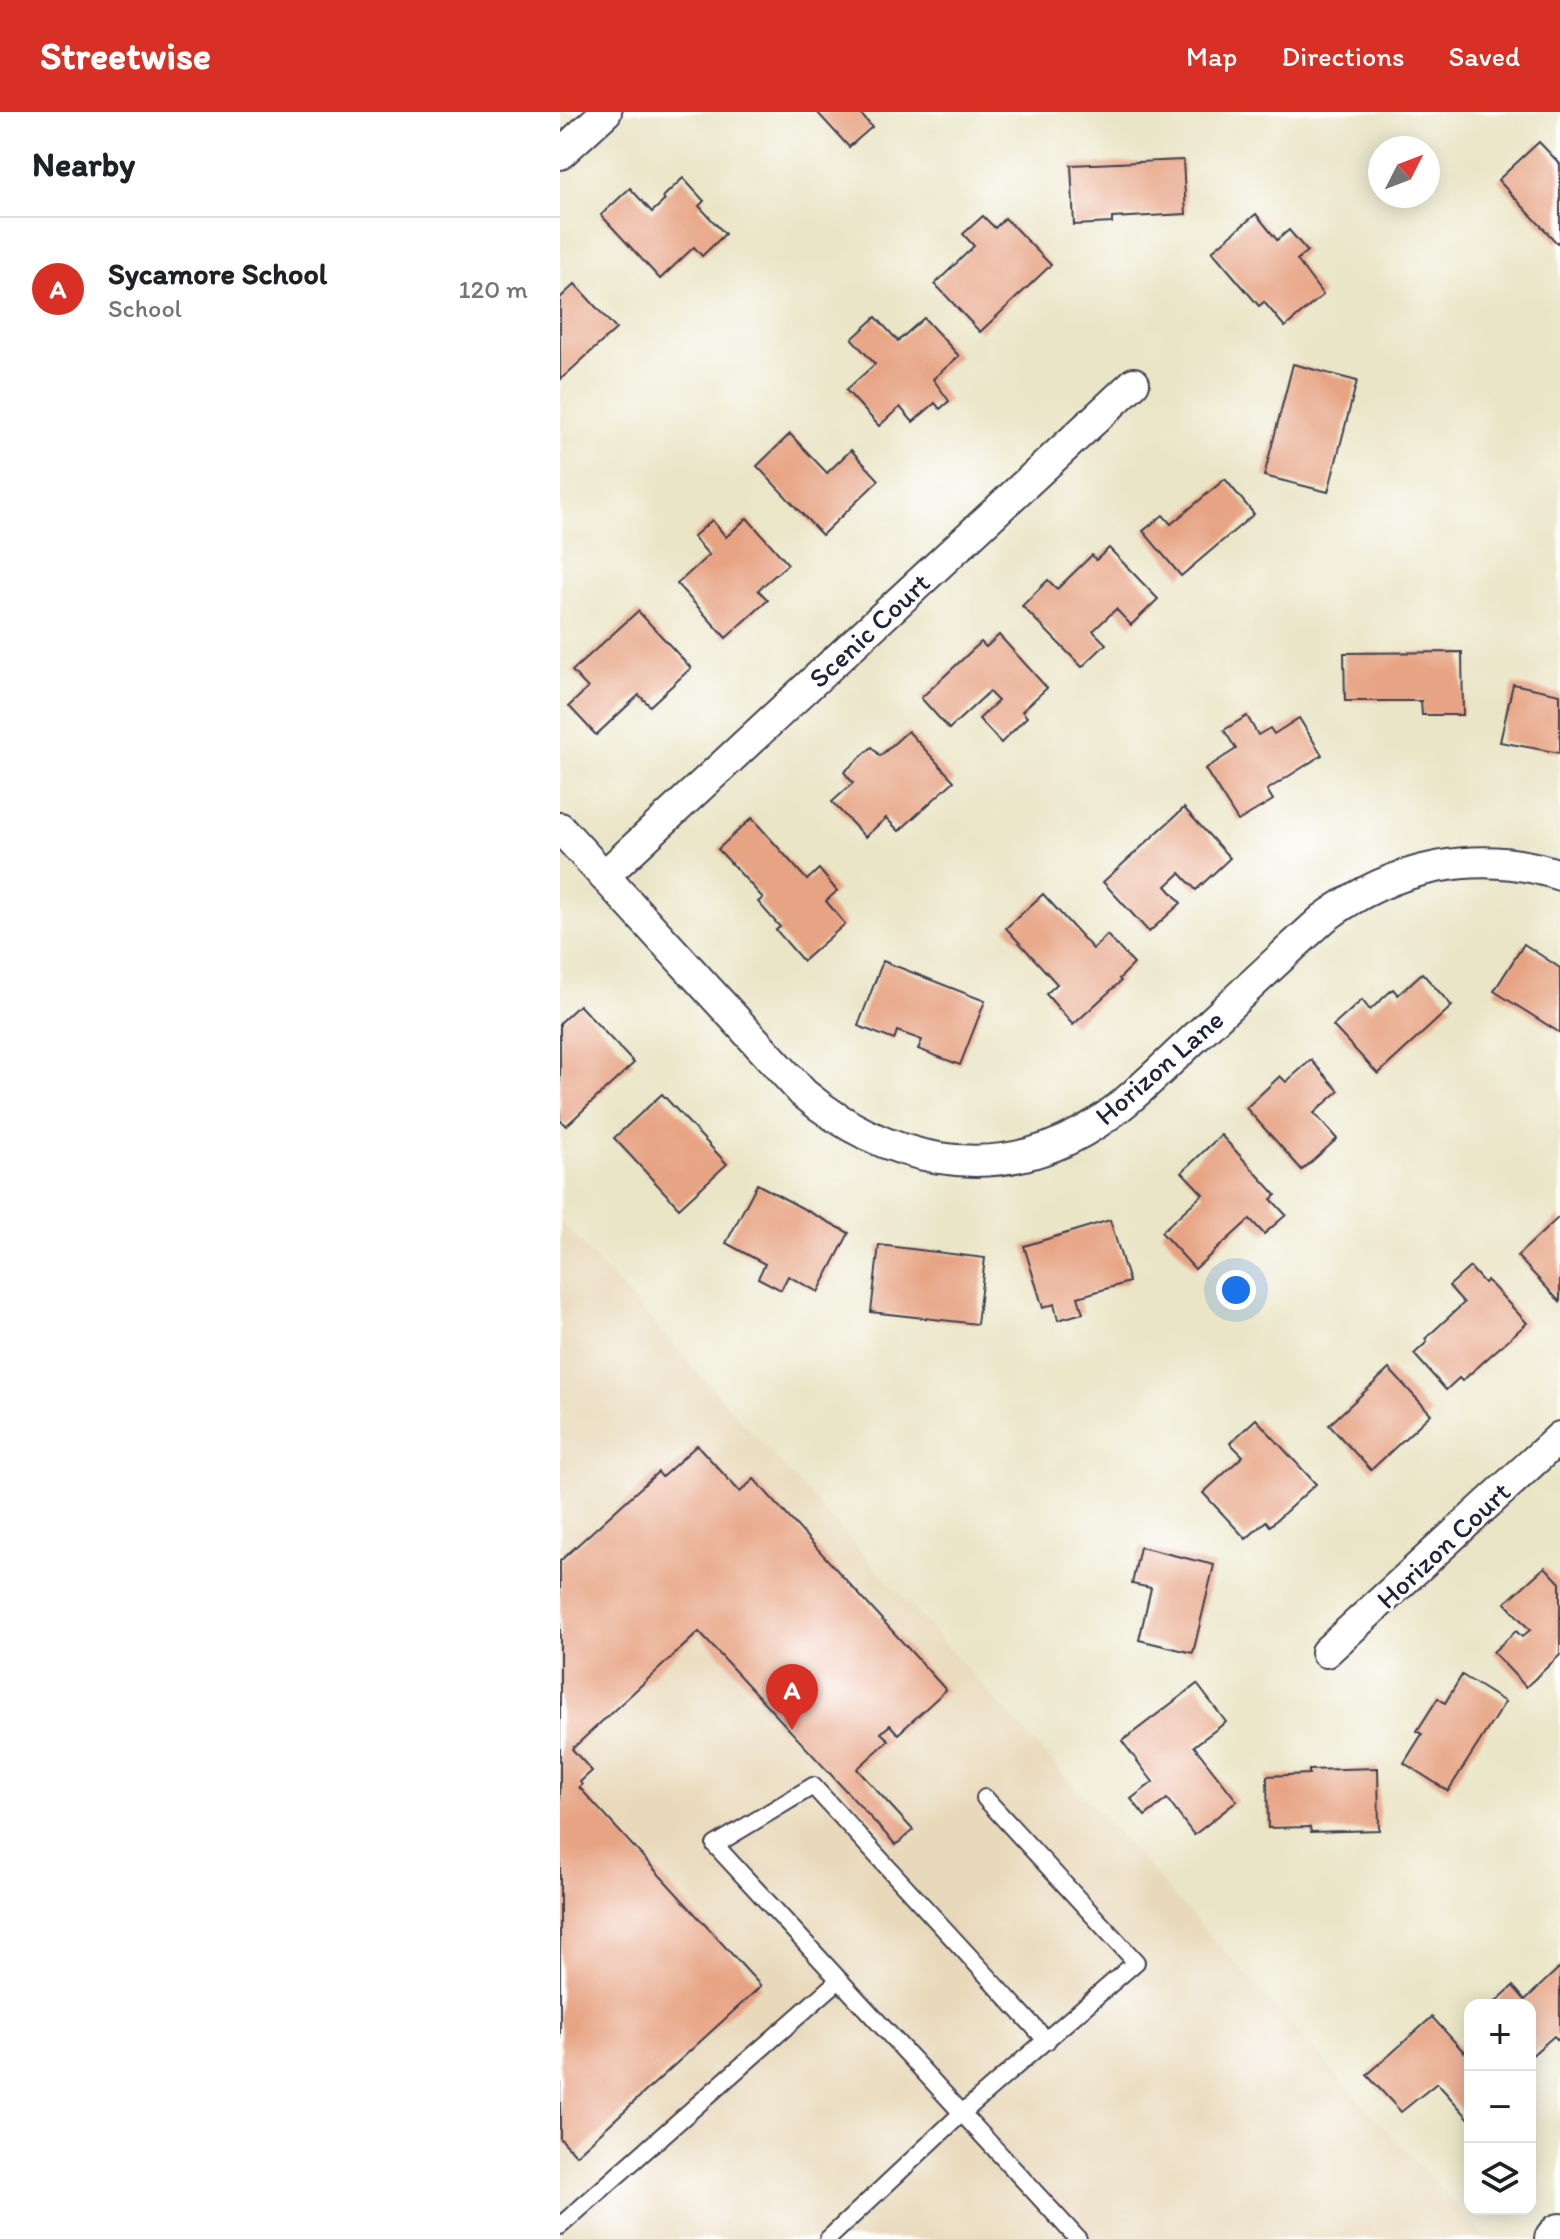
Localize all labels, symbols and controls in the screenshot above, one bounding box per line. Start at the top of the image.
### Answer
text: Streetwise [40,33,211,79]
text: Map [1186,39,1237,73]
text: Directions [1281,39,1405,73]
text: Saved [1449,39,1520,73]
north arrow [1368,136,1440,208]
text: Nearby [32,144,135,185]
text: Sycamore School [108,255,327,292]
text: A [50,273,66,305]
text: 120 m [459,273,528,305]
text: School [108,292,182,324]
street label: Scenic Court [801,565,937,695]
street label: Horizon Lane [1088,1002,1230,1132]
your location [1216,1270,1256,1310]
street label: Horizon Court [1369,1474,1517,1616]
pin: A [766,1664,818,1730]
map controls [1464,1999,1536,2215]
button: + [1464,1999,1536,2071]
button: − [1464,2071,1536,2143]
button: layers [1464,2143,1536,2215]

